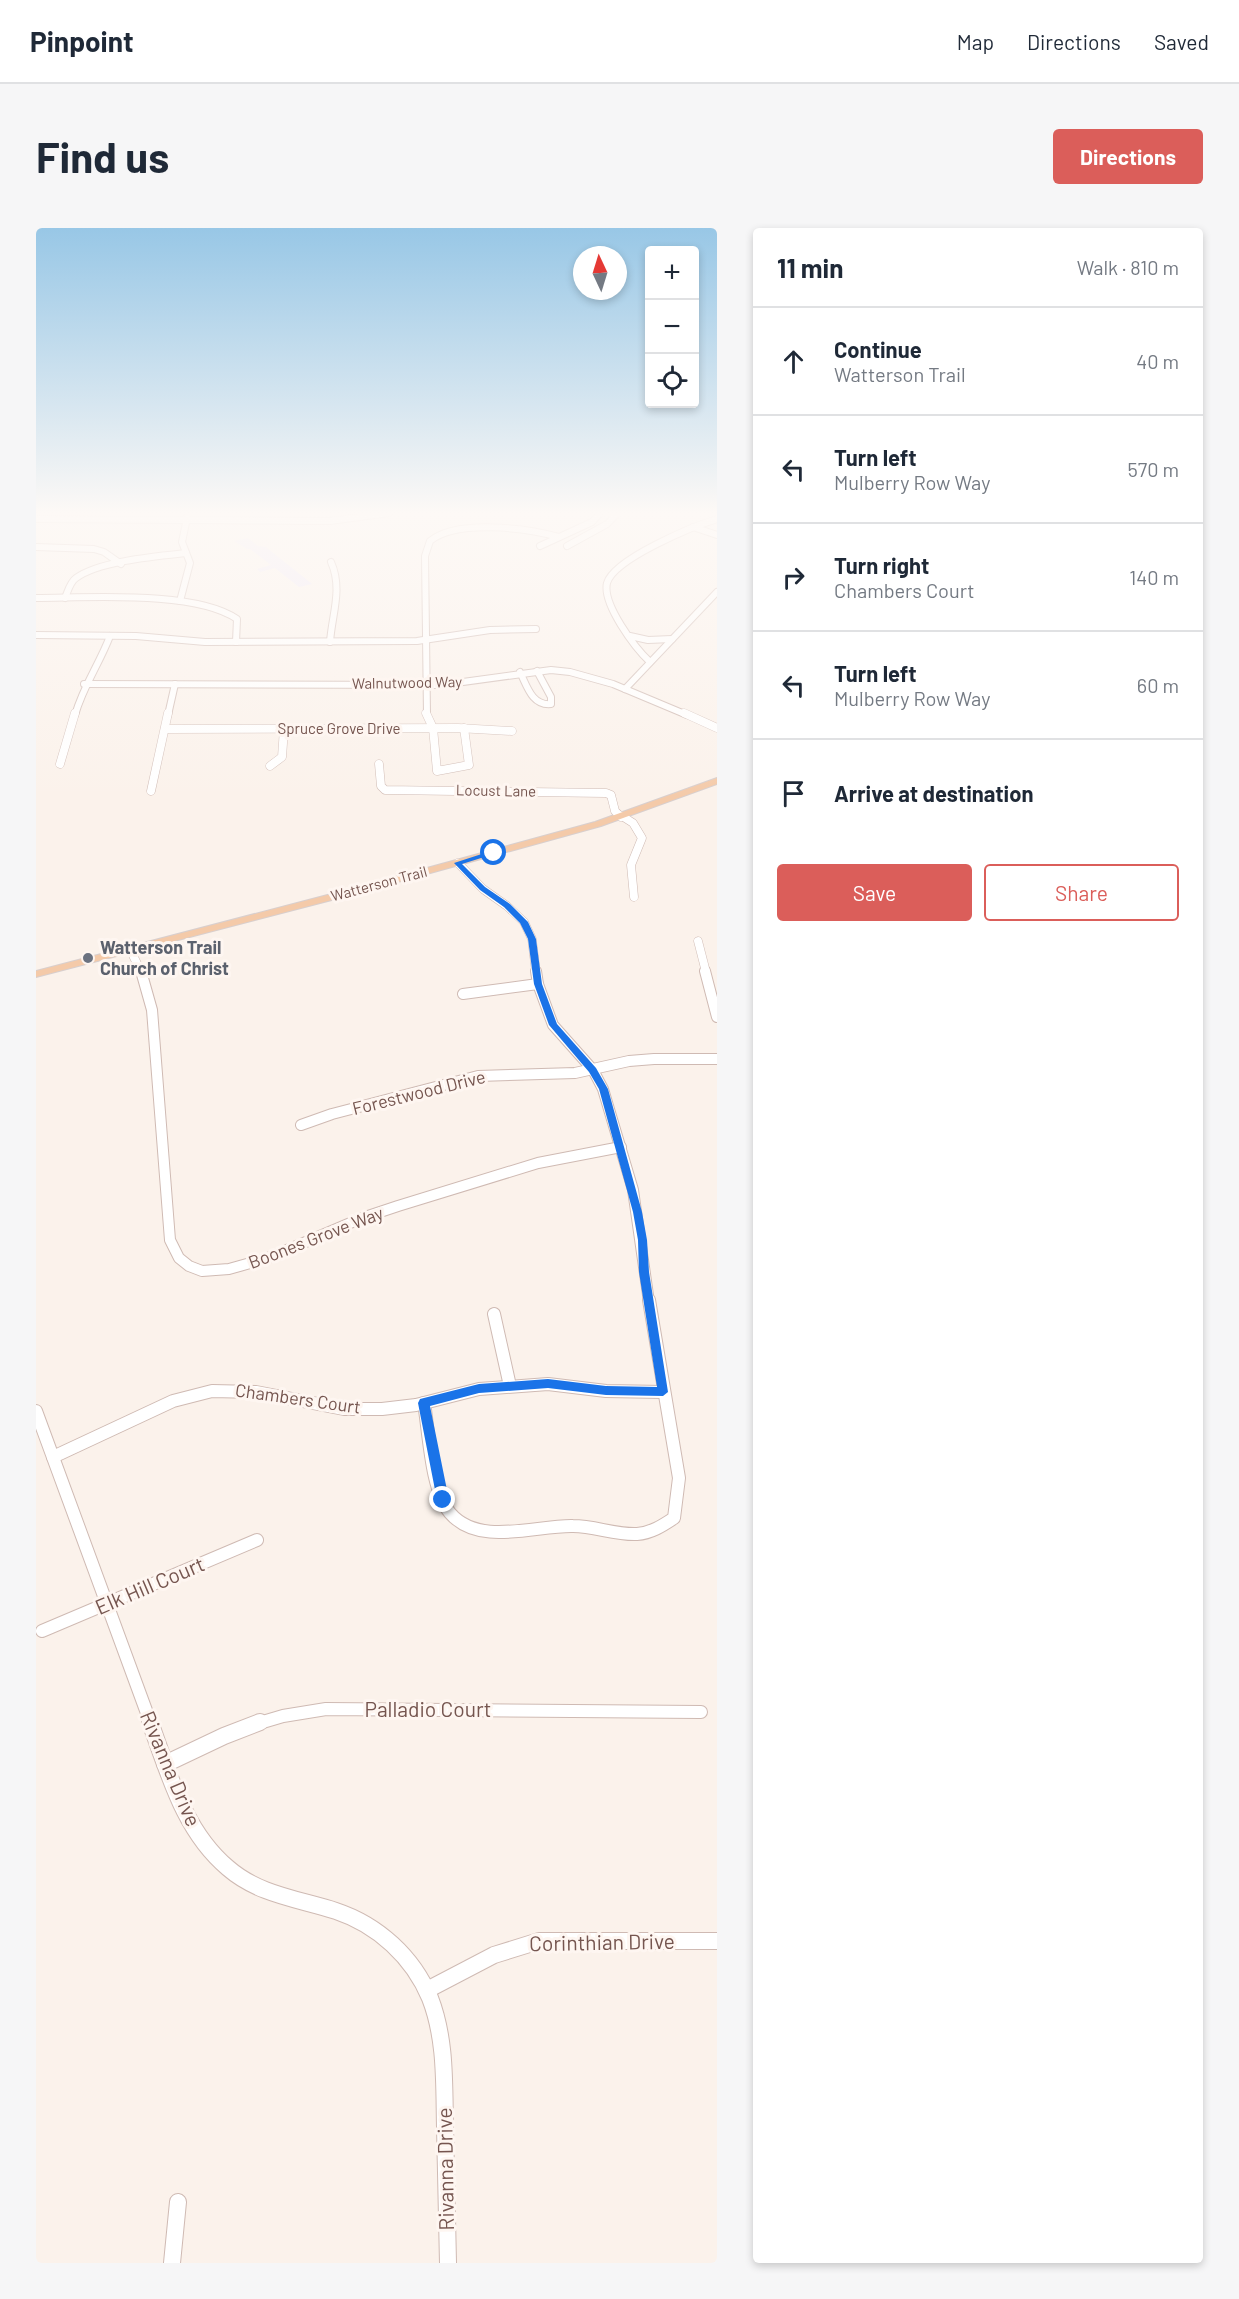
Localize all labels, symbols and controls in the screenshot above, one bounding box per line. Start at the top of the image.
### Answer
text: Pinpoint [30,24,134,58]
text: Map [957,29,994,54]
text: Directions [1027,29,1121,54]
text: Saved [1154,29,1209,54]
button: Directions [1053,129,1203,184]
text: Find us [36,131,169,181]
north arrow [573,246,627,300]
map controls [645,246,699,408]
button: + [645,246,699,300]
text: 11 min [777,252,843,283]
text: Walk · 810 m [1077,255,1179,279]
button: − [645,300,699,354]
text: Continue [834,336,922,362]
icon: ahead [777,345,810,378]
text: 40 m [1136,349,1179,373]
button: locate [645,354,699,408]
text: Watterson Trail [834,362,966,386]
text: Turn left [834,444,917,470]
icon: left [777,453,810,486]
text: 570 m [1127,457,1179,481]
text: Mulberry Row Way [834,470,990,494]
text: Turn right [834,552,929,578]
icon: right [777,561,810,594]
text: 140 m [1129,565,1179,589]
text: Chambers Court [834,578,975,602]
text: Turn left [834,660,917,686]
icon: left [777,669,810,702]
street label: Walnutwood Way [352,672,462,692]
text: 60 m [1137,673,1179,697]
text: Mulberry Row Way [834,686,990,710]
street label: Spruce Grove Drive [277,719,401,737]
icon: arrive [777,777,810,810]
street label: Locust Lane [456,780,536,800]
text: Arrive at destination [834,780,1033,806]
route start [480,839,506,865]
street label: Watterson Trail [329,862,429,905]
button: Save [777,864,972,921]
button: Share [984,864,1179,921]
place label: Watterson Trail Church of Christ [100,936,229,979]
marker: Watterson Trail Church of Christ [81,951,95,965]
street label: Forestwood Drive [350,1065,488,1119]
street label: Boones Grove Way [245,1201,386,1273]
street label: Chambers Court [234,1378,362,1418]
route end [429,1486,455,1512]
street label: Elk Hill Court [91,1550,208,1619]
street label: Palladio Court [365,1696,491,1721]
street label: Rivanna Drive [136,1707,207,1830]
street label: Corinthian Drive [529,1928,675,1955]
street label: Rivanna Drive [431,2107,458,2231]

